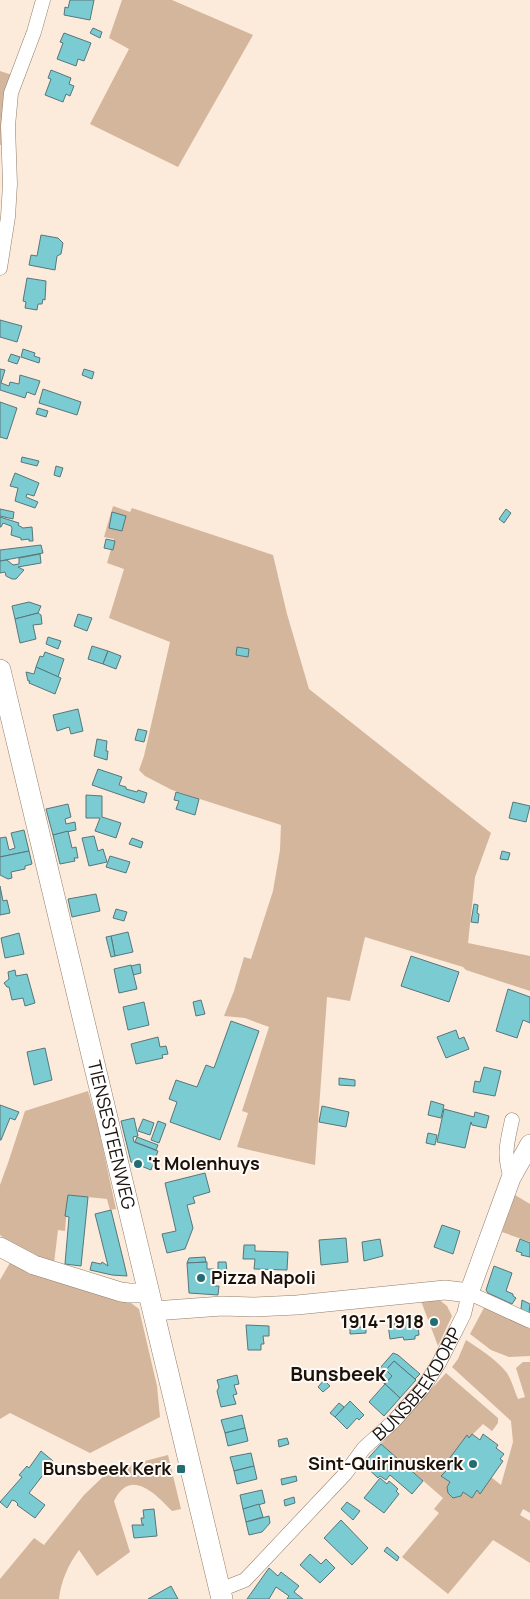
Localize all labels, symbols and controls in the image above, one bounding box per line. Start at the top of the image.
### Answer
street label: TIENSESTEENWEG [83,1058,142,1212]
place label: 't Molenhuys [148,1151,260,1175]
marker: 't Molenhuys [132,1158,144,1170]
place label: Pizza Napoli [211,1265,316,1289]
marker: Pizza Napoli [195,1272,207,1284]
place label: 1914-1918 [341,1309,424,1333]
marker: 1914-1918 [428,1316,440,1328]
street label: BUNSBEEKDORP [367,1323,467,1446]
district label: Bunsbeek [290,1360,387,1387]
place label: Sint-Quirinuskerk [308,1451,464,1475]
place label: Bunsbeek Kerk [43,1456,172,1480]
marker: Sint-Quirinuskerk [467,1458,479,1470]
marker: Bunsbeek Kerk [175,1463,187,1475]

